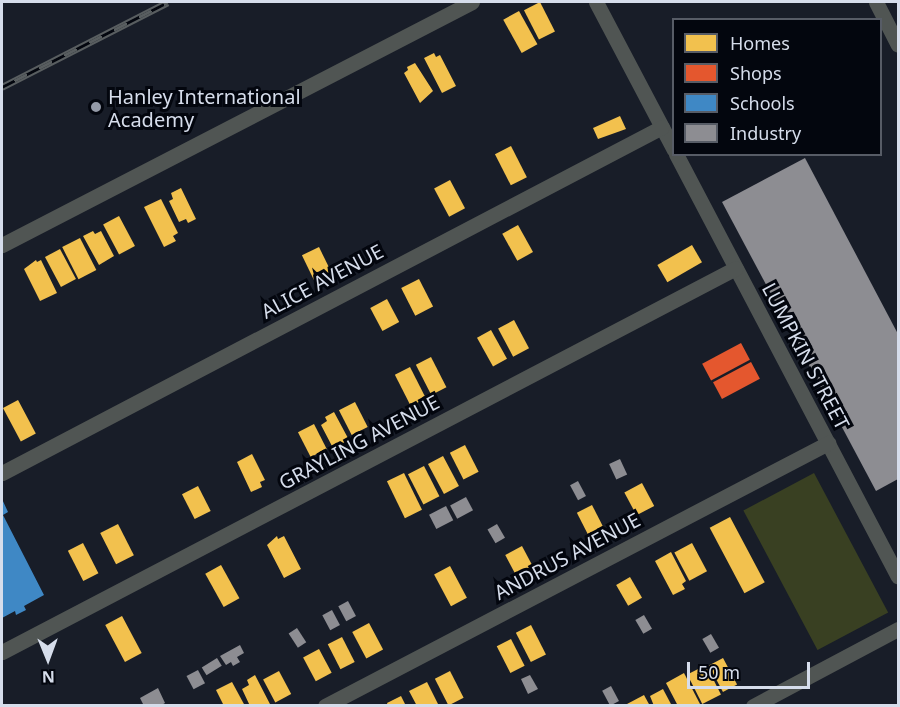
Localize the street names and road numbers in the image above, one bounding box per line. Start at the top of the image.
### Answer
street label: ALICE AVENUE [257,239,387,323]
street label: LUMPKIN STREET [757,279,855,433]
street label: GRAYLING AVENUE [275,390,443,494]
street label: ANDRUS AVENUE [490,507,644,605]

